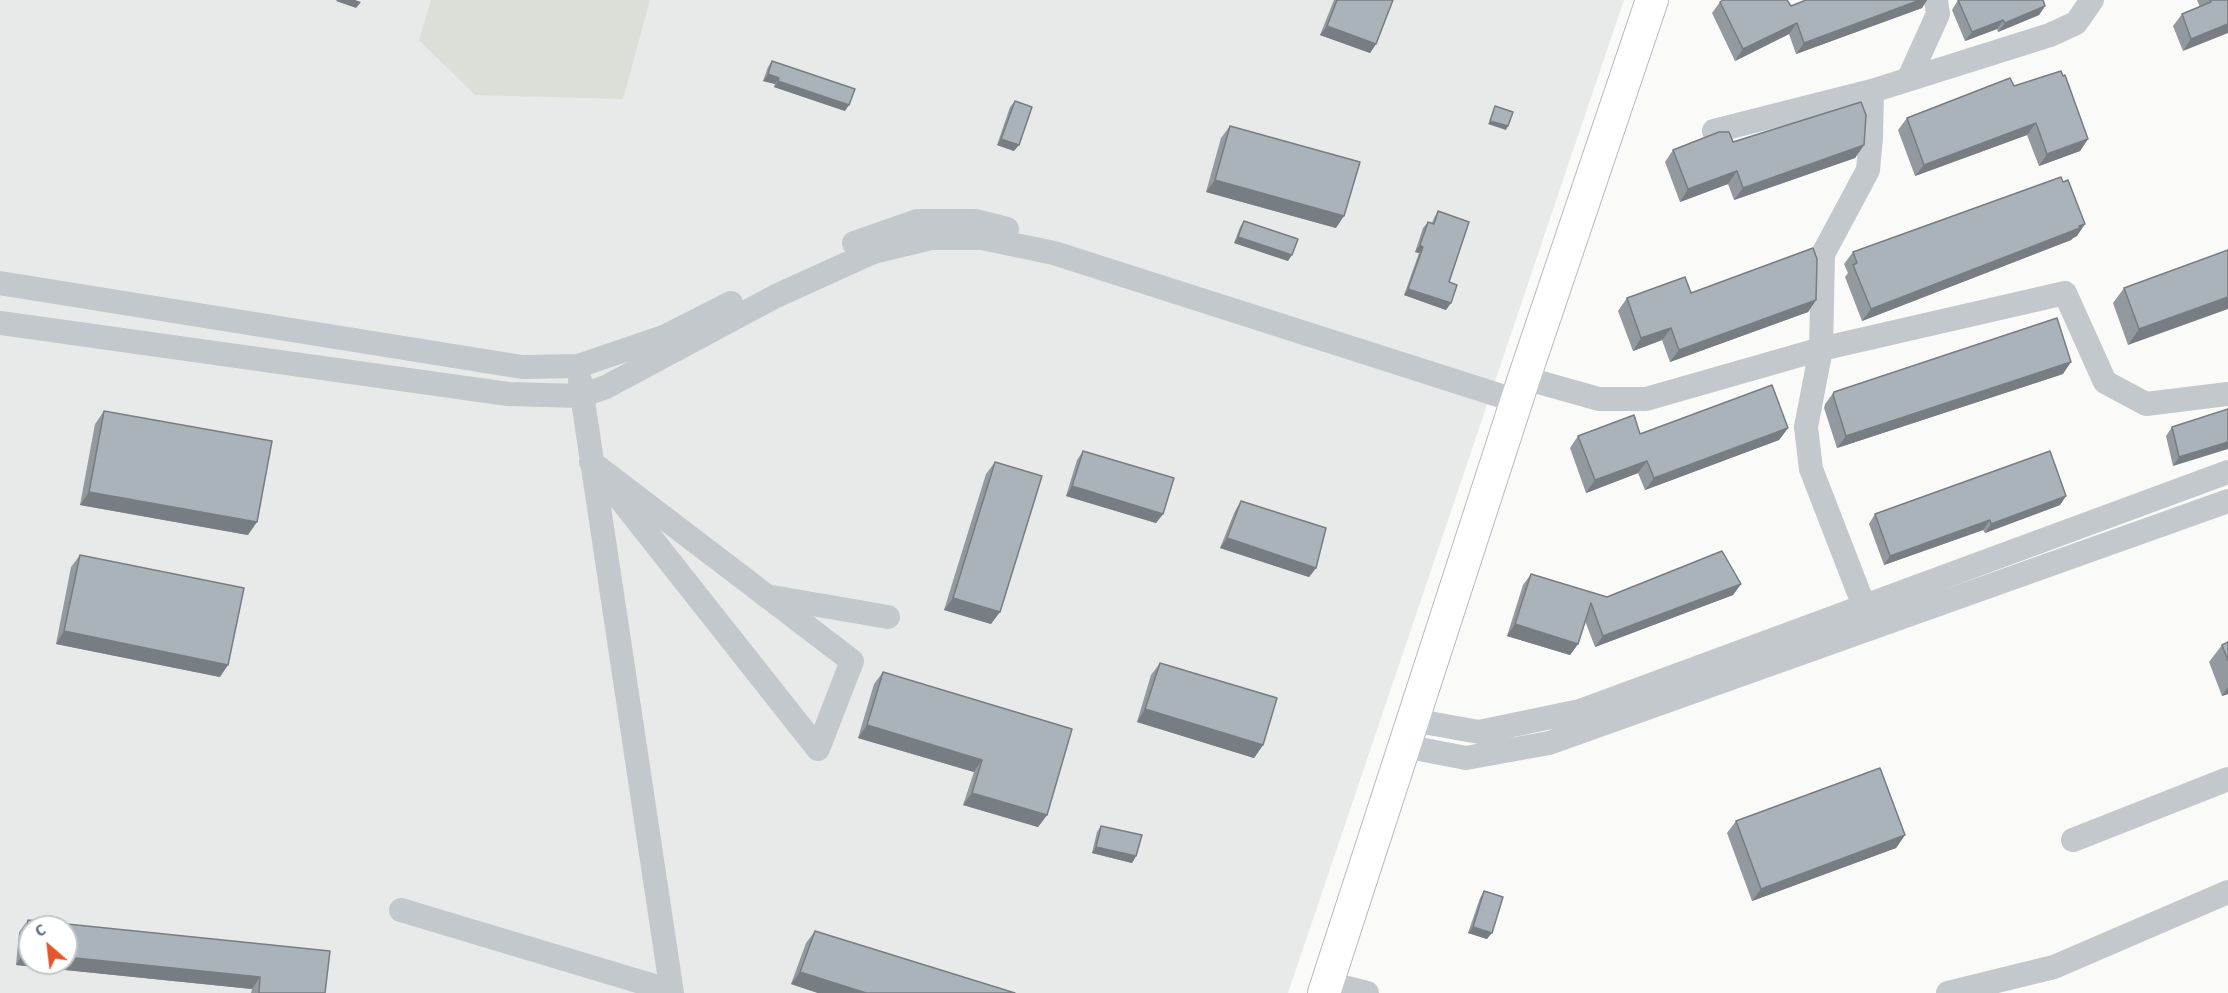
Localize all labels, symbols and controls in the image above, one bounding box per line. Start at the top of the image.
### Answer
north arrow [18,915,78,975]
text: С [32,920,49,941]

